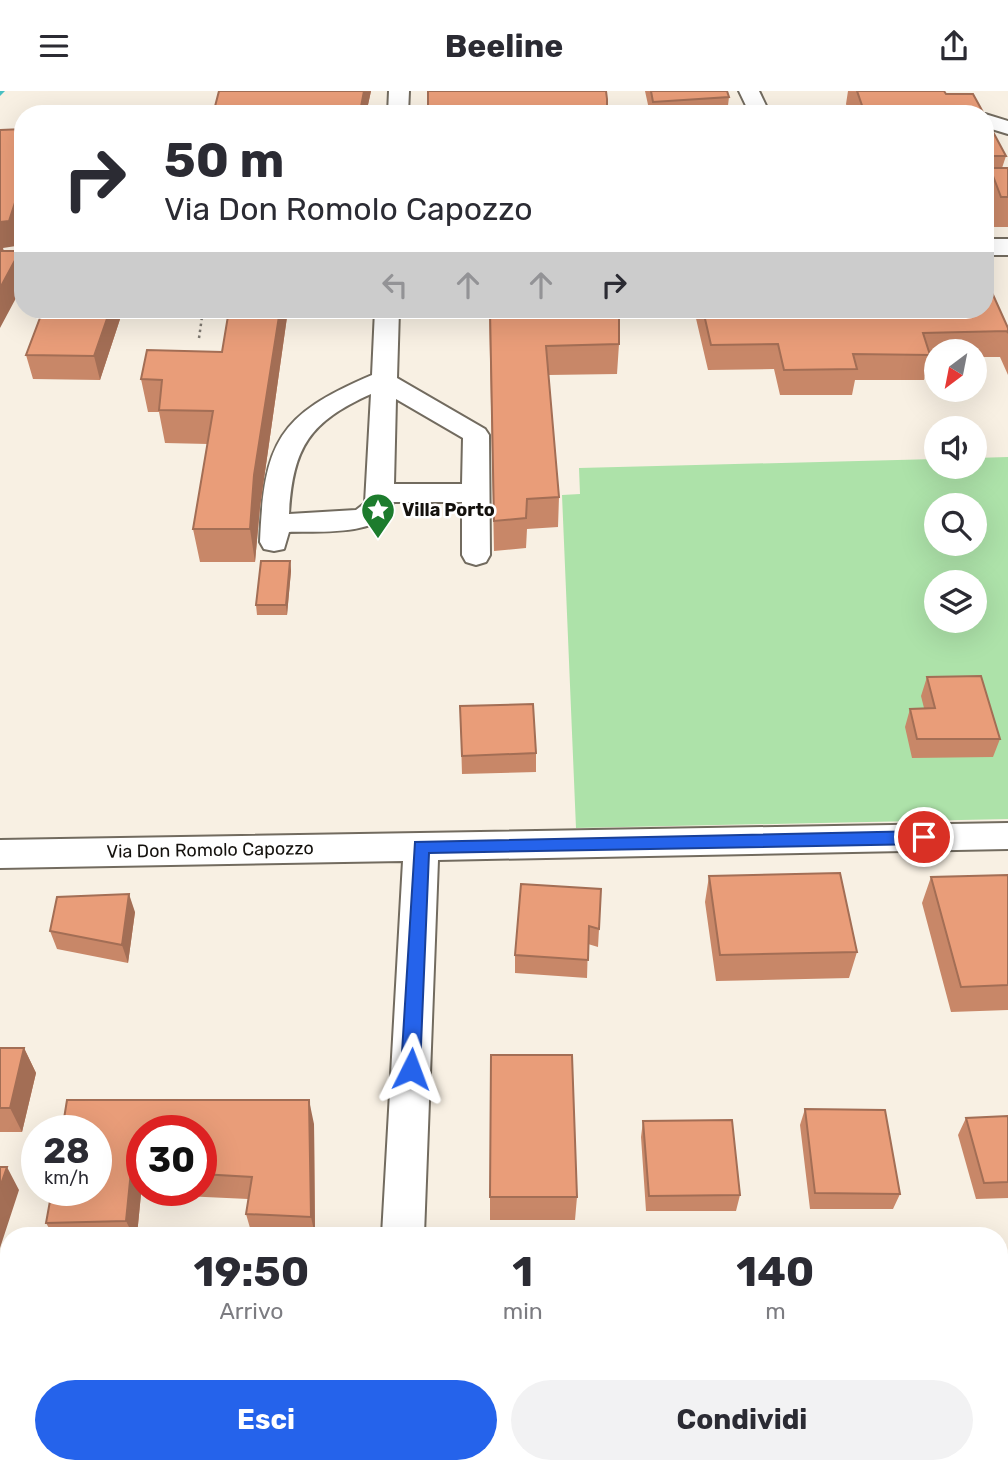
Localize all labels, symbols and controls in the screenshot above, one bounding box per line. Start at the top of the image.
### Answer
icon: menu [35,27,73,65]
text: Beeline [445,27,563,65]
icon: share [935,27,973,65]
text: 50 m [164,131,284,189]
icon: right [49,133,140,224]
text: Via Don Romolo Capozzo [164,190,533,228]
icon: left [376,266,414,304]
icon: ahead [449,266,487,304]
icon: ahead [522,266,560,304]
icon: right [595,266,633,304]
north arrow [924,339,987,403]
map controls [924,339,987,633]
button: sound [924,416,987,479]
place icon: Villa Porto [359,491,397,540]
button: search [924,493,987,556]
place label: Villa Porto [402,499,495,521]
button: layers [924,570,987,633]
pin [894,807,954,867]
icon: arrive [905,818,943,856]
street label: Via Don Romolo Capozzo [106,837,314,863]
position arrow [374,1032,448,1106]
speed limit sign: 30 [126,1115,217,1206]
text: 28 [43,1130,90,1172]
text: km/h [44,1167,89,1189]
text: 19:50 [194,1247,309,1297]
text: 1 [512,1247,533,1297]
text: 140 [736,1247,814,1297]
text: Arrivo [219,1297,283,1325]
text: min [503,1297,543,1325]
text: m [765,1297,786,1325]
button: Esci [35,1380,497,1460]
button: Condividi [511,1380,973,1460]

